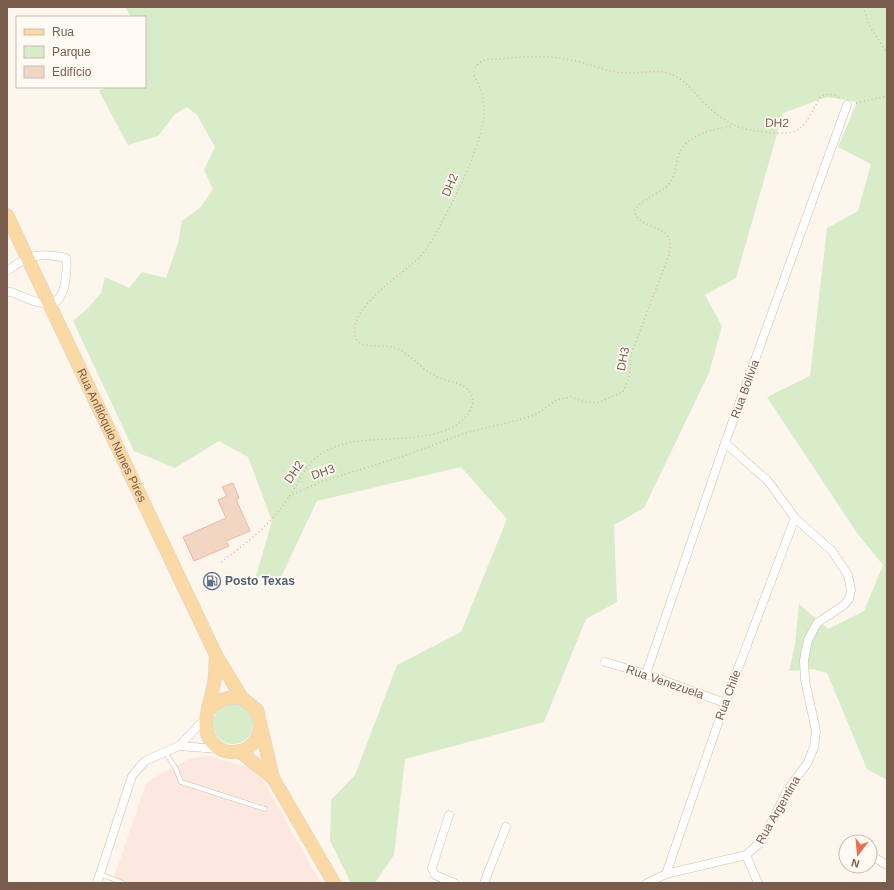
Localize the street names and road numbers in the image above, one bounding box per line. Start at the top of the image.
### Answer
street label: DH2 [765,116,789,130]
street label: DH2 [439,171,461,199]
street label: DH3 [614,346,632,372]
street label: Rua Bolívia [728,357,762,420]
street label: Rua Anfilóquio Nunes Pires [74,366,149,504]
street label: DH2 [281,458,307,486]
street label: DH3 [309,461,337,483]
street label: Rua Venezuela [624,662,706,702]
street label: Rua Chile [712,668,744,722]
street label: Rua Argentina [753,773,803,846]

